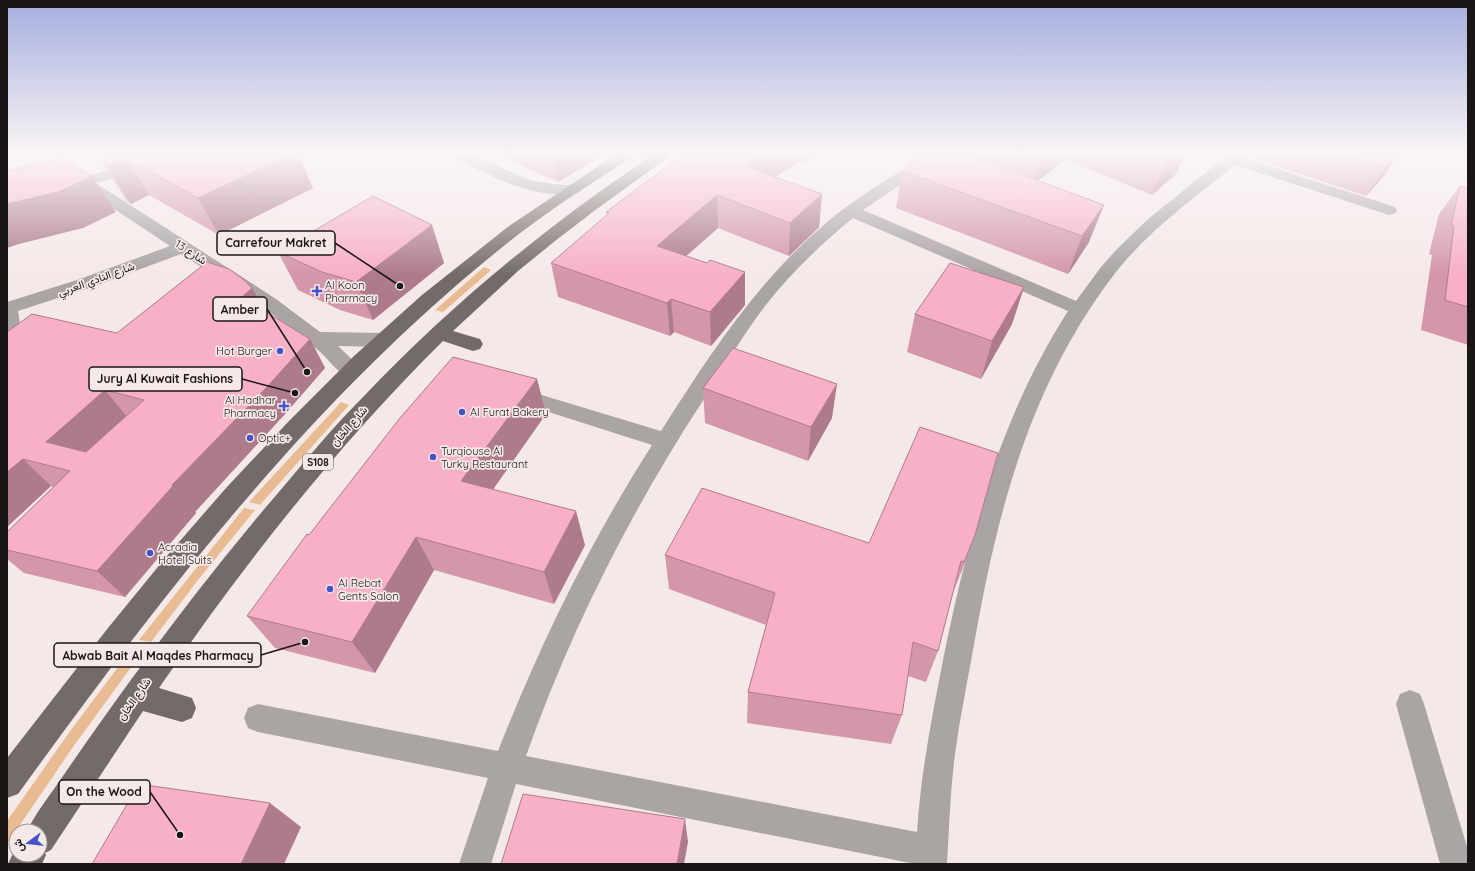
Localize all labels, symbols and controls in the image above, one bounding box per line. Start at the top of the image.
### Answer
callout: Carrefour Makret [217,231,335,255]
text: Carrefour Makret [225,235,327,250]
street label: شارع 13 [172,237,210,268]
street label: شارع النادي العربي [56,258,138,302]
place label: Al Koon Pharmacy [325,278,377,305]
marker: Al Koon Pharmacy [312,286,322,296]
callout: Amber [213,297,267,321]
text: Amber [221,302,259,317]
place label: Hot Burger [216,344,273,358]
marker: Hot Burger [275,346,285,356]
callout: Jury Al Kuwait Fashions [89,367,242,391]
text: Jury Al Kuwait Fashions [97,371,233,386]
place label: Al Hadhar Pharmacy [224,393,277,420]
marker: Al Hadhar Pharmacy [279,401,289,411]
street label: شارع الخان [328,403,371,450]
place label: Al Furat Bakery [470,405,549,419]
marker: Al Furat Bakery [457,407,467,417]
place label: Optic+ [258,431,291,445]
marker: Optic+ [245,433,255,443]
place label: Turqiouse Al Turky Restaurant [441,444,528,471]
marker: Turqiouse Al Turky Restaurant [428,452,438,462]
road number: S108 [303,454,333,470]
place label: Acradia Hotel Suits [158,540,212,567]
marker: Acradia Hotel Suits [145,548,155,558]
place label: Al Rebat Gents Salon [338,576,399,603]
marker: Al Rebat Gents Salon [325,584,335,594]
callout: Abwab Bait Al Maqdes Pharmacy [54,643,261,667]
text: Abwab Bait Al Maqdes Pharmacy [62,648,254,663]
street label: شارع الخان [114,675,155,724]
callout: On the Wood [59,780,150,804]
text: On the Wood [66,784,142,799]
north arrow [8,823,48,863]
text: ش [10,837,27,854]

